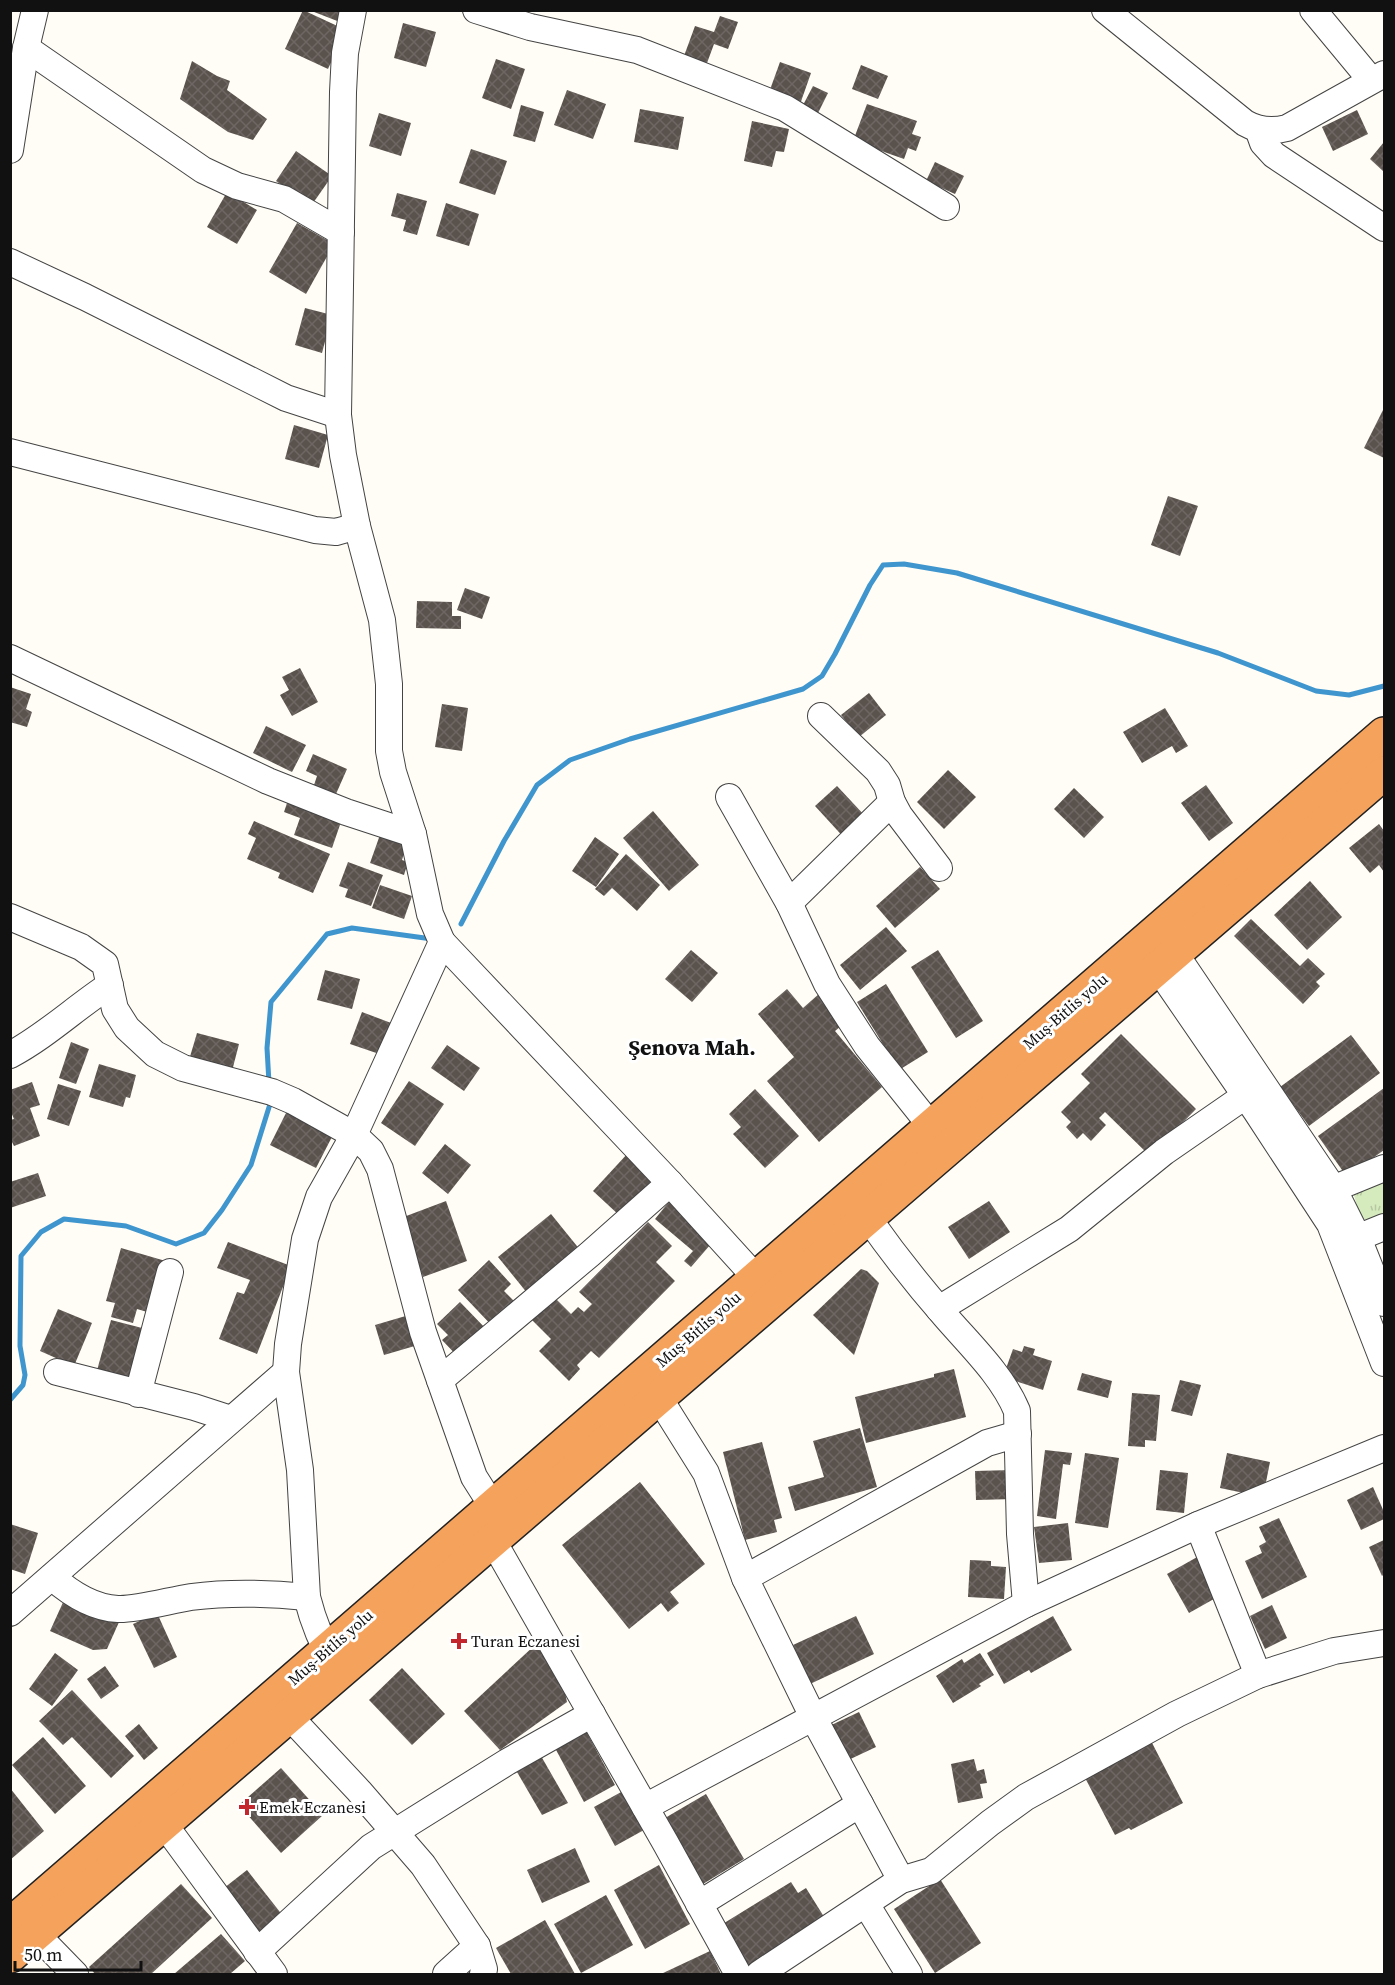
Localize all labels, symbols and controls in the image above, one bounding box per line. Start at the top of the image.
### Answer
street label: Muş-Bitlis yolu [1018,968,1112,1054]
district label: Şenova Mah. [628,1032,756,1062]
street label: Muş-Bitlis yolu [651,1286,745,1372]
street label: Muş-Bitlis yolu [283,1604,377,1690]
place label: Turan Eczanesi [471,1630,580,1652]
marker: Turan Eczanesi [452,1634,466,1648]
place label: Emek Eczanesi [259,1796,366,1818]
marker: Emek Eczanesi [240,1800,254,1814]
scale bar [15,1934,141,1972]
text: 50 m [24,1942,62,1967]

